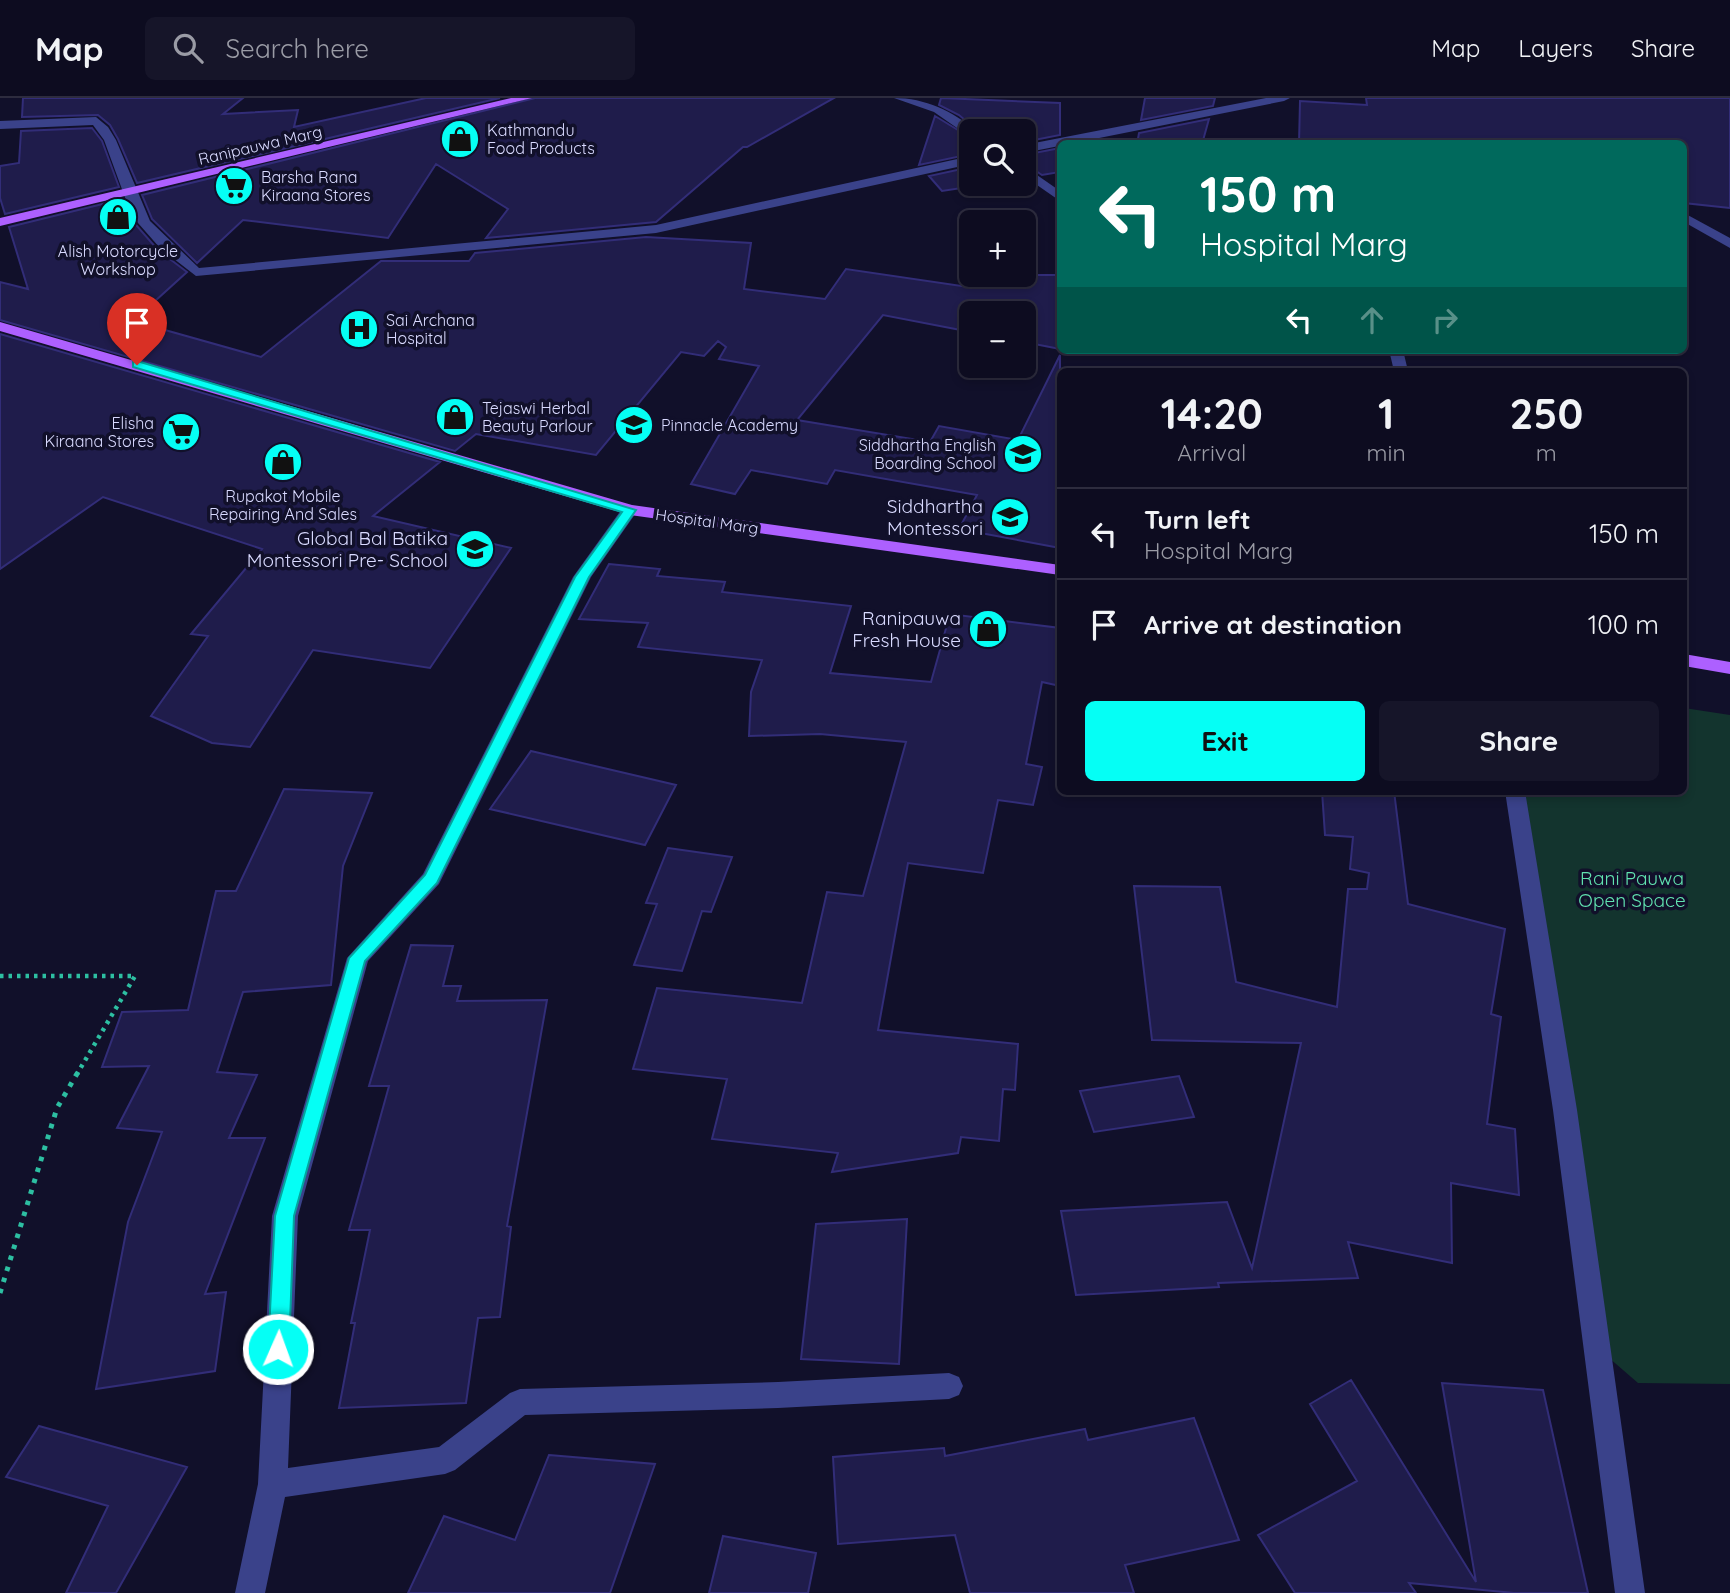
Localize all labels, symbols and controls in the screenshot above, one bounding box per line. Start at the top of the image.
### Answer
search box [145,17,635,80]
text: Map [35,28,103,69]
icon: search [169,29,207,67]
text: Search here [225,32,369,65]
text: Map [1431,33,1480,63]
text: Layers [1518,33,1593,63]
text: Share [1631,33,1695,63]
shop icon: Kathmandu Food Products [439,118,481,160]
map controls [959,119,1036,378]
button: search [959,119,1036,196]
place label: Kathmandu Food Products [487,120,595,158]
street label: Ranipauwa Marg [196,121,324,169]
text: 150 m [1200,163,1336,224]
supermarket icon: Barsha Rana Kiraana Stores [213,165,255,207]
place label: Barsha Rana Kiraana Stores [261,167,370,205]
icon: left [1085,168,1176,259]
shop icon: Alish Motorcycle Workshop [97,196,139,238]
button: + [959,210,1036,287]
text: Hospital Marg [1200,224,1408,264]
place label: Alish Motorcycle Workshop [58,241,178,279]
pin [107,293,167,365]
button: − [959,301,1036,378]
icon: left [1280,301,1318,339]
icon: ahead [1353,301,1391,339]
icon: right [1426,301,1464,339]
icon: arrive [118,304,156,342]
hospital icon: Sai Archana Hospital [338,308,380,350]
place label: Sai Archana Hospital [386,310,475,348]
text: 14:20 [1161,387,1263,440]
text: 1 [1378,387,1394,440]
text: 250 [1509,387,1583,440]
shop icon: Tejaswi Herbal Beauty Parlour [434,396,476,438]
place label: Tejaswi Herbal Beauty Parlour [482,398,593,436]
school or university icon: Pinnacle Academy [613,404,655,446]
supermarket icon: Elisha Kiraana Stores [160,411,202,453]
place label: Elisha Kiraana Stores [45,413,154,451]
place label: Pinnacle Academy [661,415,798,435]
school or university icon: Siddhartha English Boarding School [1002,433,1044,475]
place label: Siddhartha English Boarding School [859,435,996,473]
text: Arrival [1177,438,1246,467]
text: min [1367,438,1406,467]
text: m [1536,438,1557,467]
shop icon: Rupakot Mobile Repairing And Sales [262,441,304,483]
place label: Rupakot Mobile Repairing And Sales [209,486,357,524]
place label: Siddhartha Montessori [887,494,983,540]
school or university icon: Siddhartha Montessori [989,496,1031,538]
text: Turn left [1144,503,1251,536]
street label: Hospital Marg [654,504,760,538]
icon: left [1085,515,1123,553]
text: 150 m [1589,517,1659,550]
place label: Global Bal Batika Montessori Pre- School [247,526,448,572]
school or university icon: Global Bal Batika Montessori Pre- School [454,528,496,570]
text: Hospital Marg [1144,536,1293,565]
place label: Ranipauwa Fresh House [852,606,961,652]
icon: arrive [1085,606,1123,644]
shop icon: Ranipauwa Fresh House [967,608,1009,650]
text: Arrive at destination [1144,608,1402,641]
text: 100 m [1588,608,1659,641]
button: Exit [1085,701,1365,781]
button: Share [1379,701,1659,781]
park label: Rani Pauwa Open Space [1578,866,1686,912]
position arrow [241,1312,315,1386]

